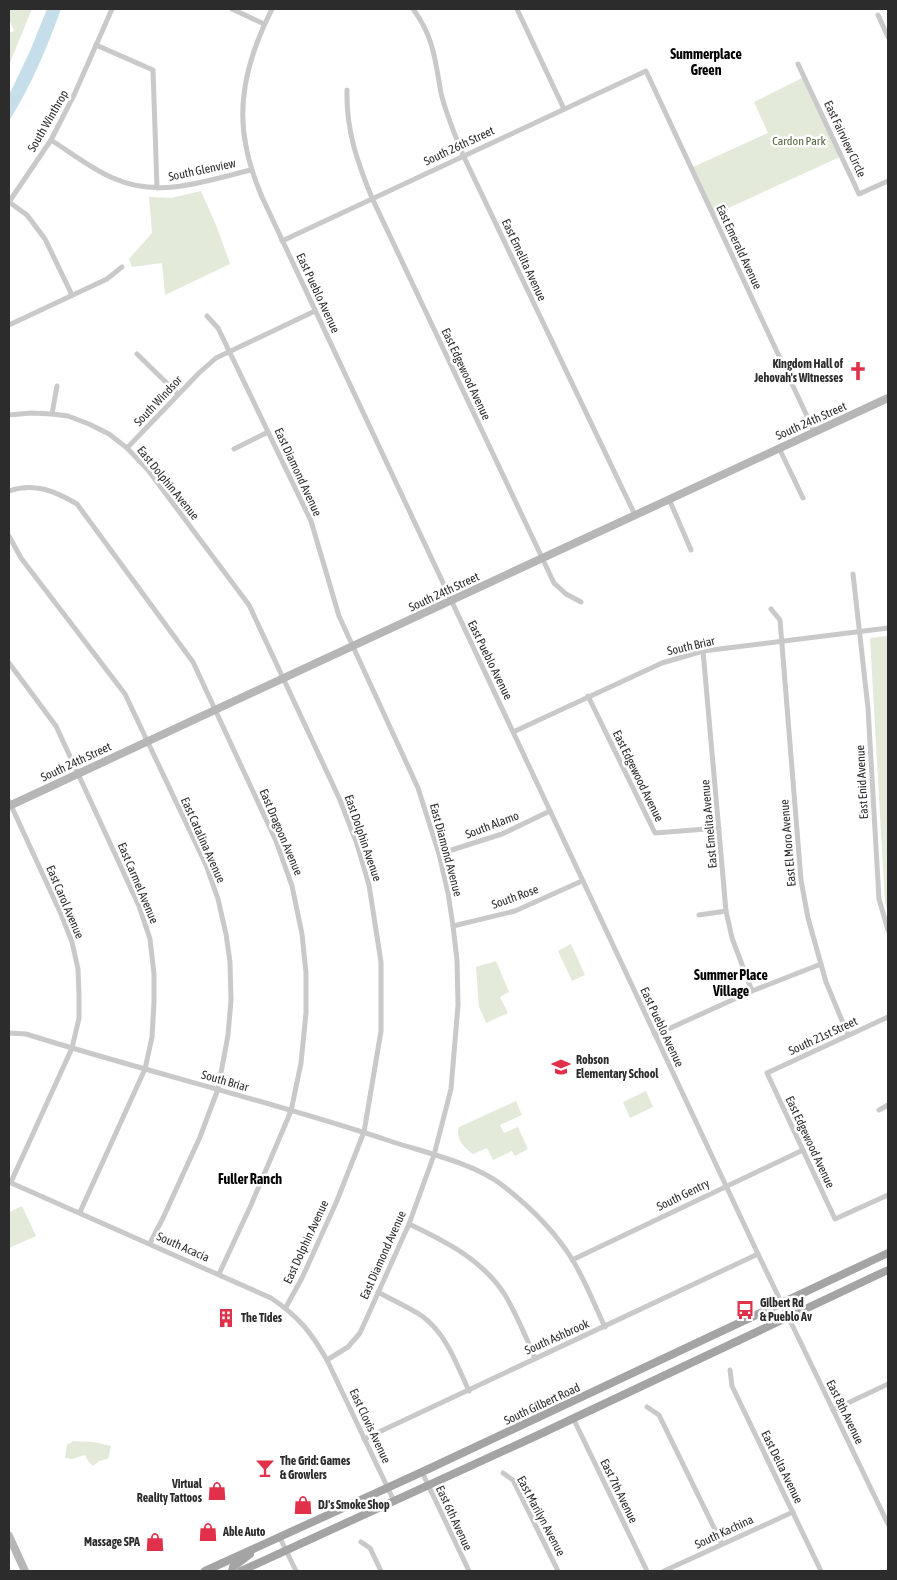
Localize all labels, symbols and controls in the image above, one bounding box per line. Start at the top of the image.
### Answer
district label: Summerplace Green [670,46,742,78]
street label: South Winthrop [25,87,71,154]
street label: East Fairview Circle [821,98,869,180]
street label: South 26th Street [422,123,497,168]
park label: Cardon Park [772,134,826,148]
street label: South Glenview [167,156,237,184]
street label: East Emerald Avenue [713,202,765,292]
street label: East Emelita Avenue [499,217,549,303]
street label: East Pueblo Avenue [293,251,343,335]
street label: East Edgewood Avenue [439,326,493,422]
place label: Kingdom Hall of Jehovah's Witnesses [753,357,844,385]
church icon: Kingdom Hall of Jehovah's Witnesses [847,360,869,382]
street label: South Windsor [131,373,185,429]
street label: South 24th Street [773,399,849,443]
street label: East Diamond Avenue [271,426,325,518]
street label: East Dolphin Avenue [134,443,202,523]
street label: South 24th Street [407,569,482,614]
street label: East Pueblo Avenue [465,618,515,702]
street label: South Briar [666,634,717,658]
street label: East Edgewood Avenue [610,728,666,824]
street label: South 24th Street [39,739,114,784]
street label: East Enid Avenue [853,745,871,819]
street label: East Emelita Avenue [698,779,720,869]
street label: East Dragoon Avenue [256,787,306,877]
street label: East Dolphin Avenue [342,793,384,883]
street label: East Catalina Avenue [178,795,228,885]
street label: East El Moro Avenue [777,799,799,887]
street label: East Diamond Avenue [427,802,465,898]
street label: South Alamo [463,808,521,842]
street label: East Carmel Avenue [115,840,161,926]
street label: East Carol Avenue [43,863,87,941]
street label: South Rose [490,882,540,912]
district label: Summer Place Village [694,967,768,999]
street label: East Pueblo Avenue [637,985,687,1069]
street label: South 21st Street [786,1014,860,1058]
place label: Robson Elementary School [576,1053,659,1081]
school or university icon: Robson Elementary School [550,1056,572,1078]
street label: South Briar [200,1068,251,1095]
street label: East Edgewood Avenue [783,1094,837,1190]
district label: Fuller Ranch [218,1171,282,1187]
street label: South Gentry [654,1176,712,1214]
street label: East Dolphin Avenue [281,1198,331,1286]
street label: East Diamond Avenue [357,1208,409,1302]
street label: South Acacia [155,1229,211,1265]
place label: Gilbert Rd & Pueblo Av [760,1296,812,1324]
bus stop icon: Gilbert Rd & Pueblo Av [734,1299,756,1321]
building icon: The Tides [215,1307,237,1329]
place label: The Tides [241,1311,283,1325]
street label: South Ashbrook [523,1316,592,1357]
street label: East 8th Avenue [823,1378,867,1446]
street label: South Gilbert Road [502,1380,582,1428]
street label: East Clovis Avenue [347,1386,393,1466]
street label: East Delta Avenue [758,1428,806,1506]
place label: The Grid: Games & Growlers [280,1454,351,1482]
bar icon: The Grid: Games & Growlers [254,1457,276,1479]
street label: East 7th Avenue [597,1457,641,1525]
street label: East Marilyn Avenue [514,1474,568,1558]
place label: Virtual Reality Tattoos [137,1477,203,1505]
shop icon: Virtual Reality Tattoos [206,1480,228,1502]
street label: East 6th Avenue [433,1483,475,1553]
shop icon: DJ's Smoke Shop [292,1494,314,1516]
place label: DJ's Smoke Shop [318,1498,390,1512]
street label: South Kachina [692,1512,756,1552]
shop icon: Able Auto [197,1521,219,1543]
place label: Able Auto [222,1525,266,1539]
shop icon: Massage SPA [144,1531,166,1553]
place label: Massage SPA [84,1535,140,1549]

